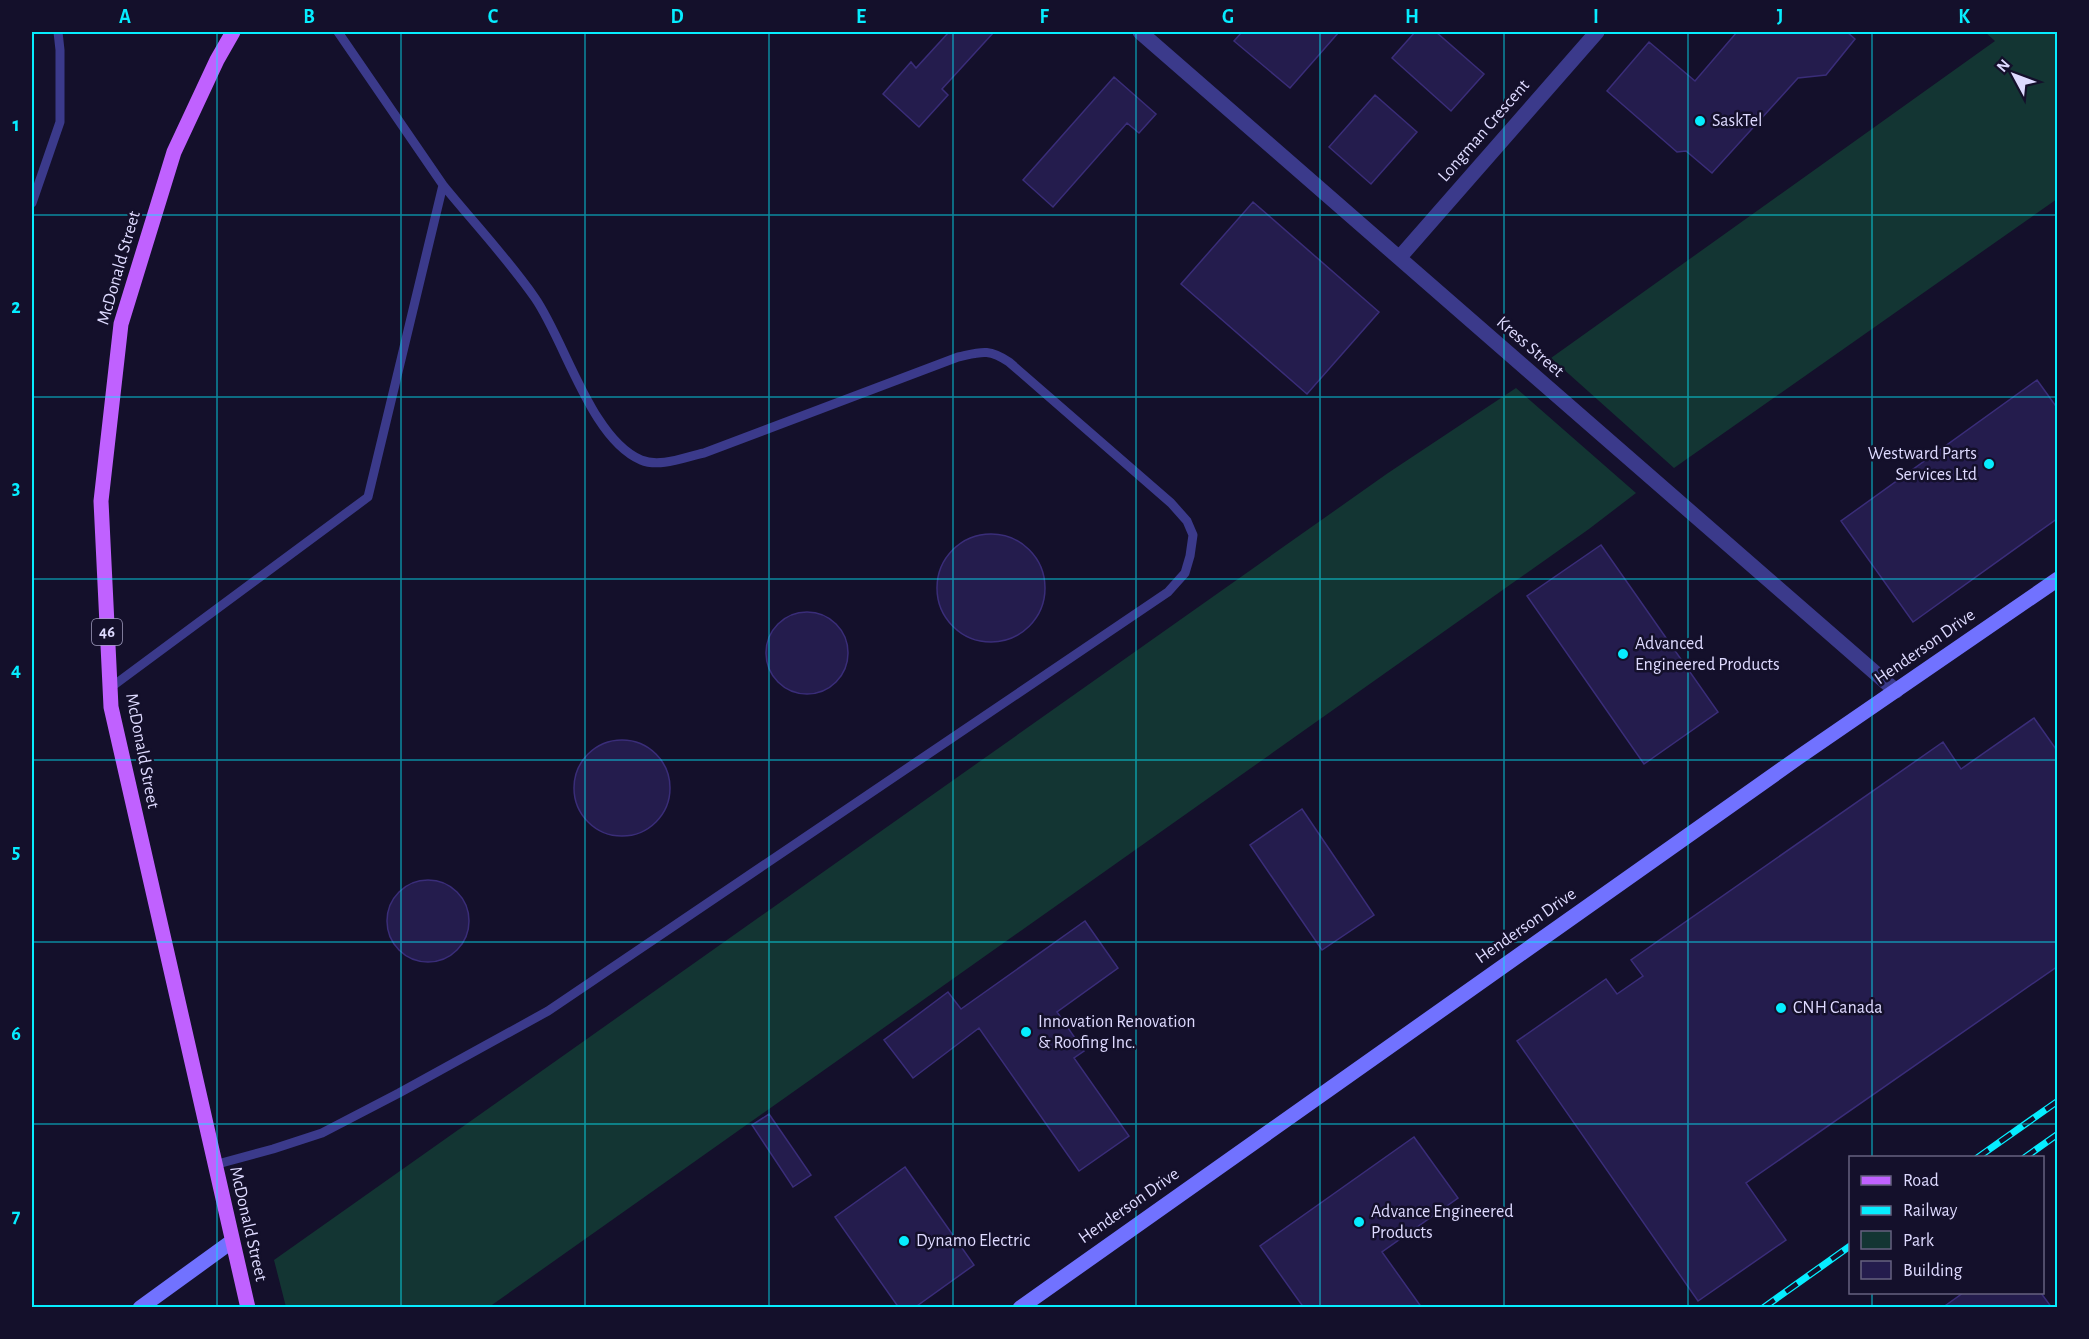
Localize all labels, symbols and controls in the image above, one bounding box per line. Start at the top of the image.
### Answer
text: A [119,7,131,27]
text: B [303,7,315,27]
text: C [488,7,499,27]
text: D [670,7,684,27]
text: E [856,7,866,27]
text: F [1039,7,1049,27]
text: G [1222,7,1234,27]
text: H [1405,7,1419,27]
text: I [1593,7,1599,27]
text: J [1777,7,1783,27]
text: K [1958,7,1970,27]
north arrow [1984,45,2044,105]
text: N [1994,56,2013,75]
street label: Longman Crescent [1435,76,1533,185]
place label: SaskTel [1712,112,1763,130]
marker: SaskTel [1693,114,1707,128]
text: 1 [12,115,20,135]
street label: McDonald Street [94,209,144,327]
text: 2 [11,297,21,317]
street label: Kress Street [1493,313,1567,381]
place label: Westward Parts Services Ltd [1868,445,1977,484]
marker: Westward Parts Services Ltd [1982,457,1996,471]
text: 3 [12,478,20,498]
street label: Henderson Drive [1872,606,1978,688]
road number: 46 [92,619,122,645]
place label: Advanced Engineered Products [1635,635,1780,674]
marker: Advanced Engineered Products [1616,647,1630,661]
text: 4 [11,660,21,680]
street label: McDonald Street [122,692,162,810]
text: 5 [12,842,20,862]
street label: Henderson Drive [1473,885,1579,967]
place label: CNH Canada [1793,999,1883,1017]
marker: CNH Canada [1774,1001,1788,1015]
place label: Innovation Renovation & Roofing Inc. [1038,1013,1195,1052]
text: 6 [11,1024,21,1044]
marker: Innovation Renovation & Roofing Inc. [1019,1025,1033,1039]
legend [1849,1156,2044,1294]
street label: McDonald Street [226,1165,270,1283]
street label: Henderson Drive [1076,1165,1182,1247]
text: Road [1903,1172,1939,1190]
text: Railway [1903,1202,1958,1220]
place label: Advance Engineered Products [1371,1203,1514,1242]
text: 7 [12,1206,21,1226]
marker: Advance Engineered Products [1352,1215,1366,1229]
place label: Dynamo Electric [916,1232,1030,1250]
text: Park [1903,1232,1935,1250]
marker: Dynamo Electric [897,1234,911,1248]
text: Building [1903,1262,1963,1280]

